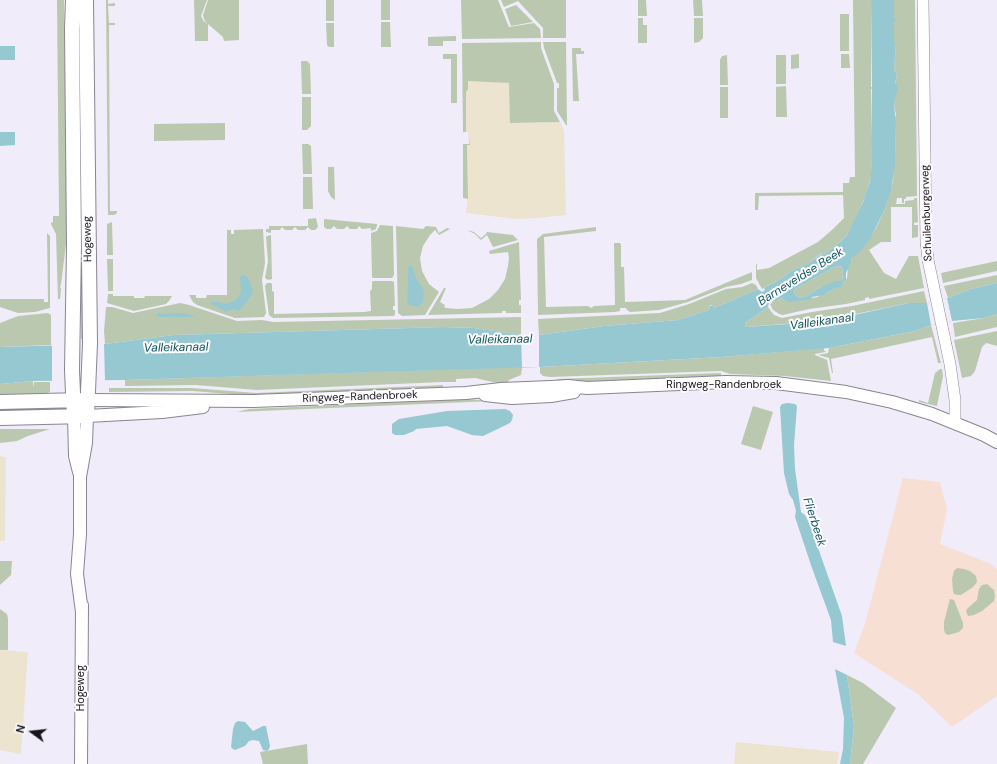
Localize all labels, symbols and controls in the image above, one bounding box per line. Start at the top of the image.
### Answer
street label: Schuilenburgerweg [919,164,935,262]
street label: Hogeweg [81,216,95,262]
water label: Barneveldse Beek [756,245,846,309]
water label: Valleikanaal [789,310,855,334]
water label: Valleikanaal [468,332,532,348]
water label: Valleikanaal [144,340,208,356]
street label: Ringweg-Randenbroek [666,378,782,392]
street label: Ringweg-Randenbroek [302,388,418,406]
water label: Flierbeek [799,496,829,548]
street label: Hogeweg [74,665,88,711]
north arrow [12,712,52,752]
text: N [13,723,28,735]

